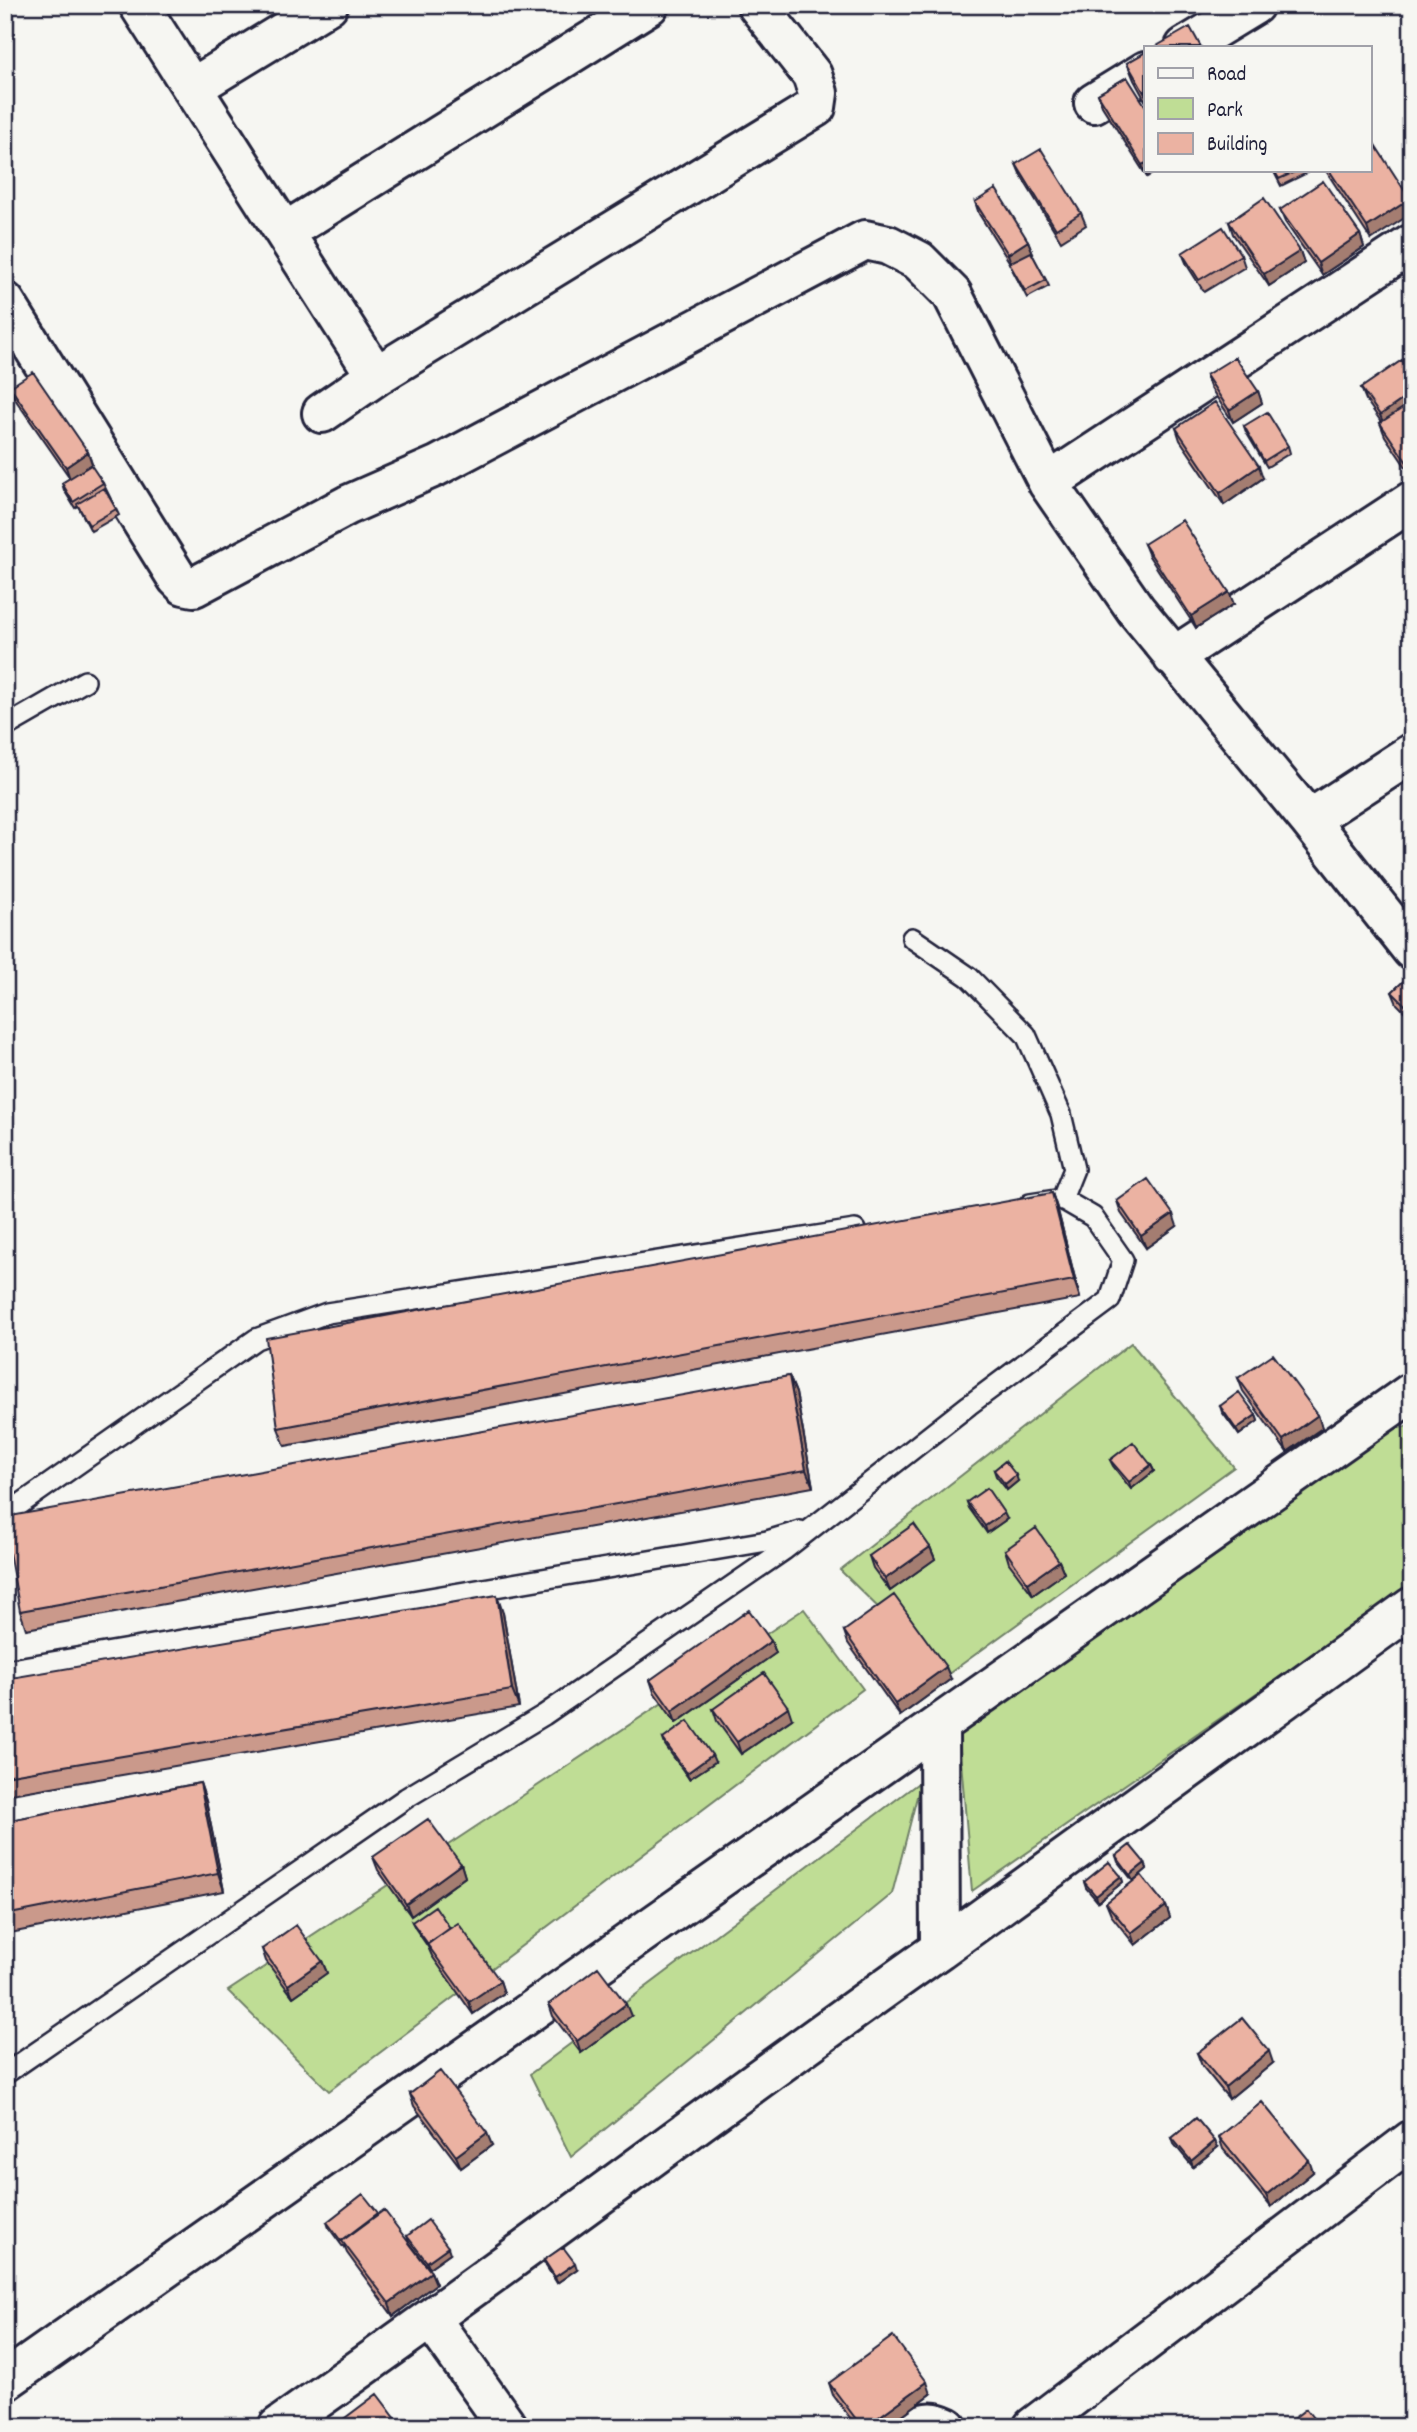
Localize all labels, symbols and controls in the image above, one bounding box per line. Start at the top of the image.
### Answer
legend [1144,46,1372,172]
text: Road [1207,61,1246,91]
text: Park [1207,97,1243,127]
text: Building [1207,131,1267,161]

